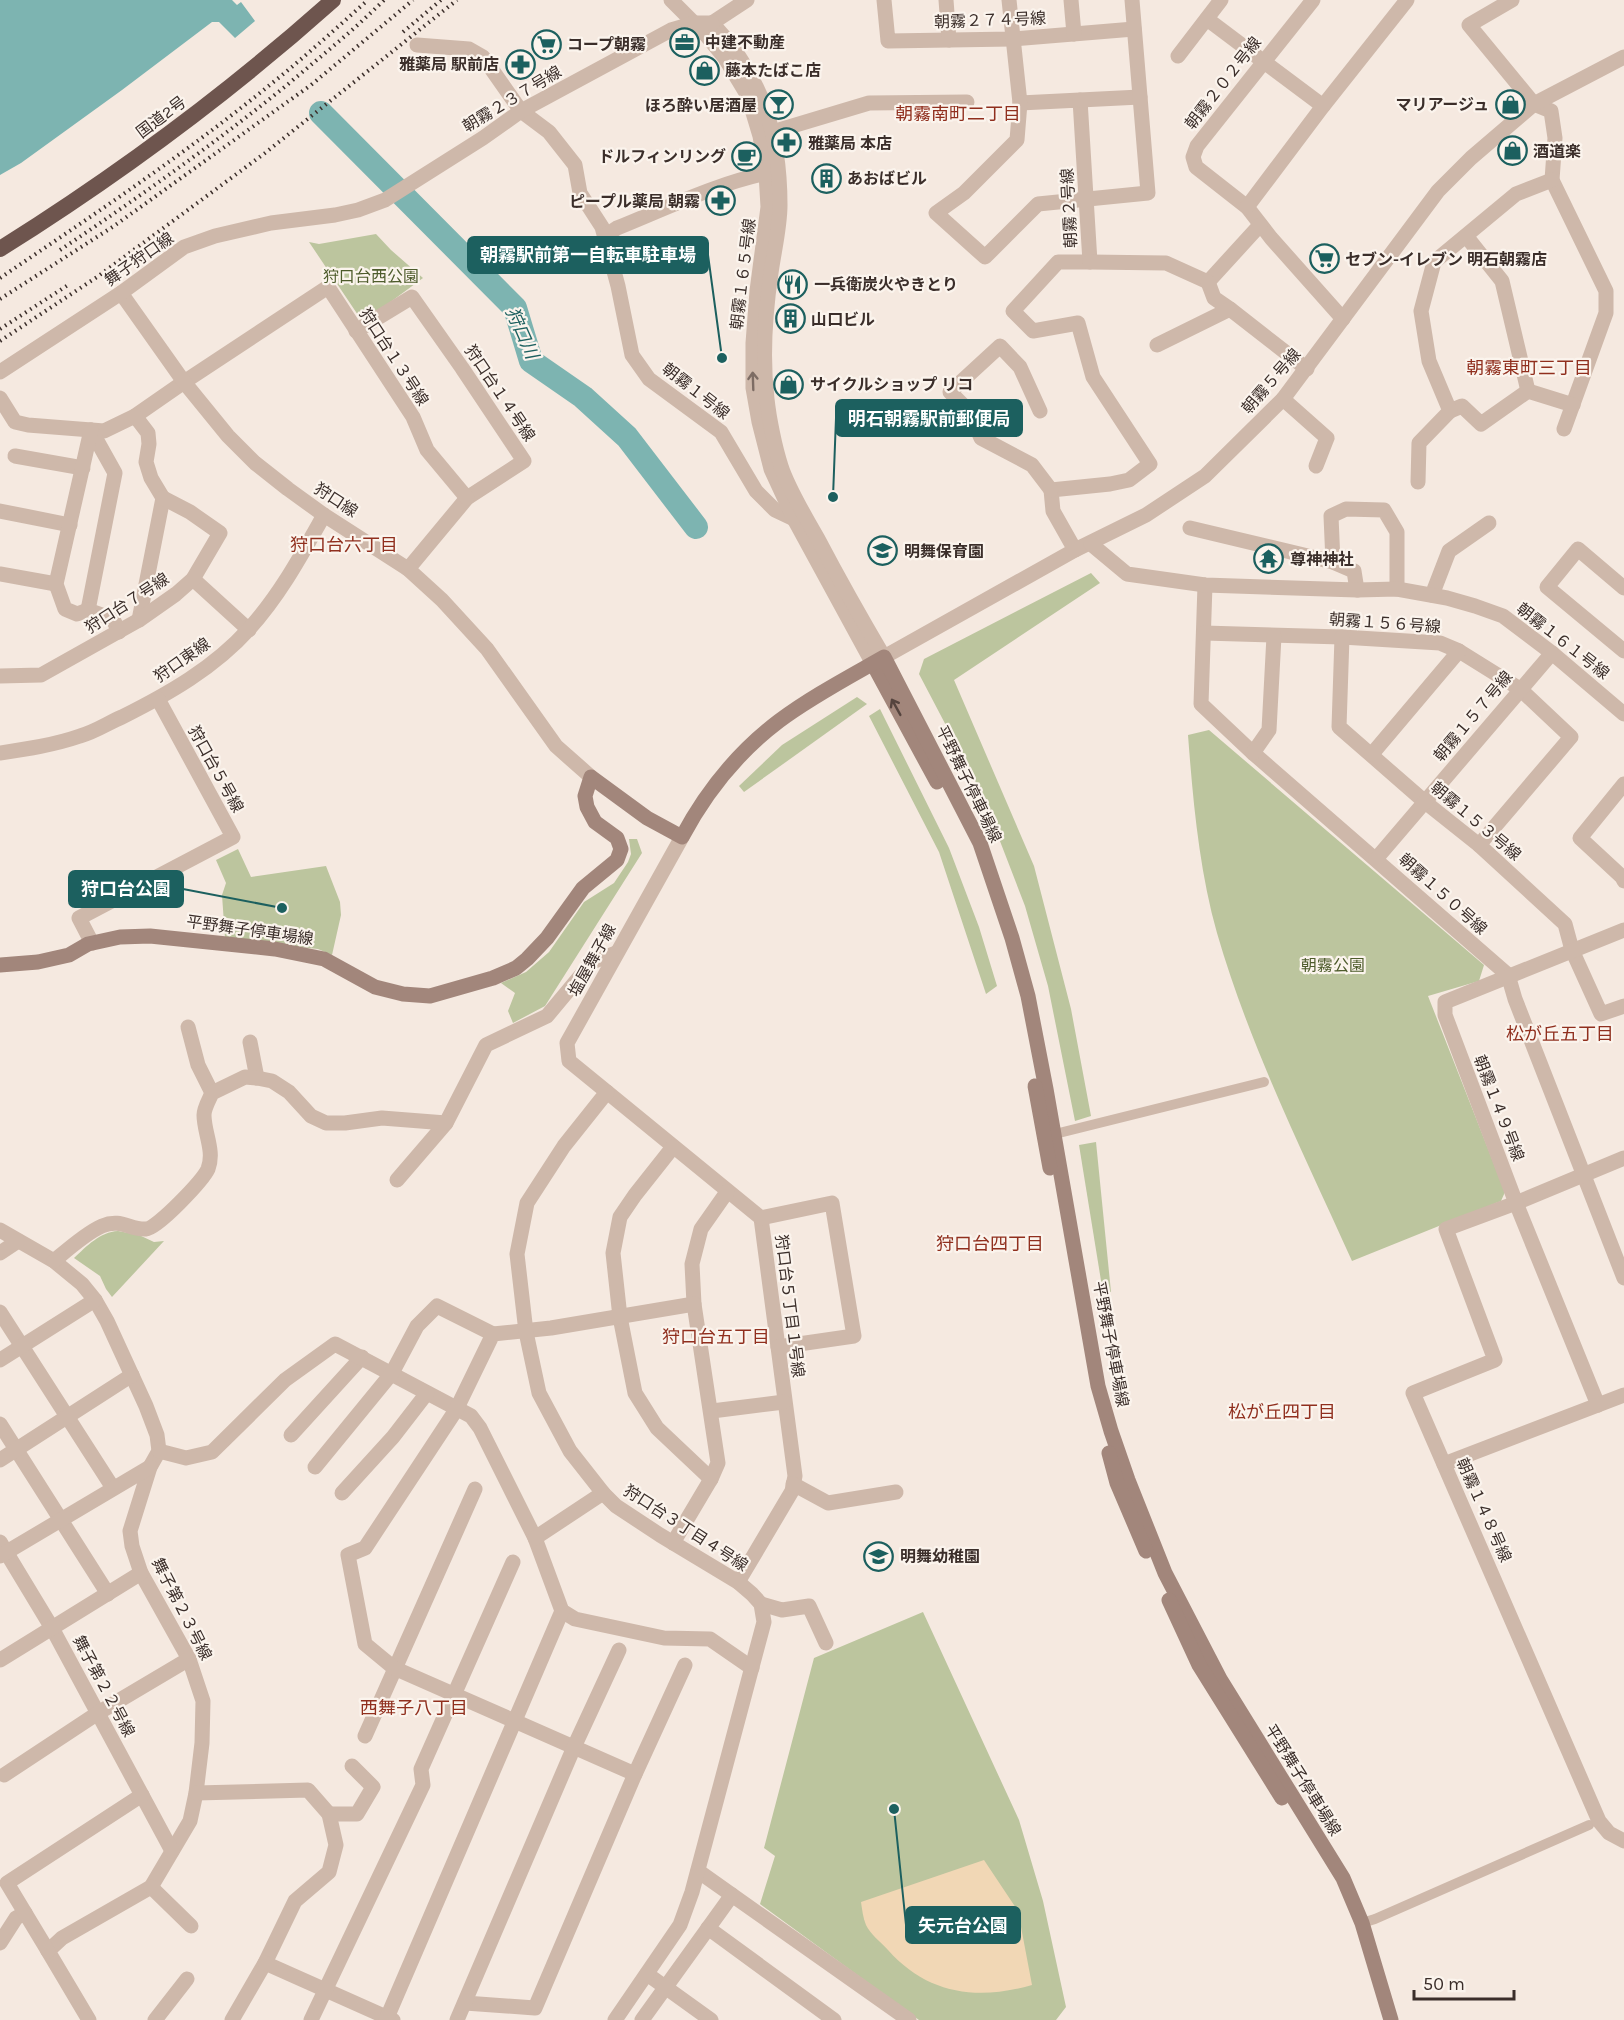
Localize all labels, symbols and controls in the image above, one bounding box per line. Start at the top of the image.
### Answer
street label: 朝霧２７４号線 [934,9,1046,31]
office icon: 中建不動産 [668,26,700,58]
supermarket icon: コープ朝霧 [530,28,562,60]
place label: 中建不動産 [705,33,785,52]
street label: 朝霧２０２号線 [1181,33,1265,133]
place label: コープ朝霧 [567,35,646,54]
pharmacy icon: 雅薬局 駅前店 [504,48,536,80]
shop icon: 藤本たばこ店 [688,54,720,86]
place label: 雅薬局 駅前店 [399,55,499,74]
place label: 藤本たばこ店 [725,61,821,80]
street label: 朝霧２３７号線 [459,62,565,136]
shop icon: マリアージュ [1494,88,1526,120]
bar icon: ほろ酔い居酒屋 [762,89,794,121]
street label: 国道2号 [132,92,190,142]
place label: マリアージュ [1395,95,1489,114]
place label: ほろ酔い居酒屋 [645,96,757,115]
district label: 朝霧南町二丁目 [895,103,1021,125]
pharmacy icon: 雅薬局 本店 [771,127,803,159]
place label: 雅薬局 本店 [808,134,892,153]
shop icon: 酒道楽 [1496,135,1528,167]
cafe icon: ドルフィンリング [731,140,763,172]
place label: 酒道楽 [1533,142,1581,161]
place label: ドルフィンリング [598,147,726,166]
building icon: あおばビル [810,162,842,194]
street label: 朝霧２号線 [1057,168,1081,248]
place label: あおばビル [847,169,927,188]
pharmacy icon: ピープル薬局 朝霧 [705,185,737,217]
place label: ピープル薬局 朝霧 [569,192,700,211]
street label: 朝霧１６５号線 [727,217,759,331]
street label: 舞子狩口線 [101,228,177,290]
callout: 朝霧駅前第一自転車駐車場 [468,237,708,273]
supermarket icon: セブン-イレブン 明石朝霧店 [1308,243,1340,275]
text: 朝霧駅前第一自転車駐車場 [480,244,696,266]
place label: セブン-イレブン 明石朝霧店 [1345,250,1547,269]
park label: 狩口台西公園 [323,267,419,286]
restaurant icon: 一兵衛炭火やきとり [777,268,809,300]
place label: 一兵衛炭火やきとり [814,275,958,294]
building icon: 山口ビル [774,303,806,335]
water label: 狩口川 [501,304,544,364]
street label: 狩口台１３号線 [356,305,432,409]
place label: 山口ビル [811,310,875,329]
street label: 狩口台１４号線 [461,341,539,445]
street label: 朝霧５号線 [1238,345,1304,417]
district label: 朝霧東町三丁目 [1466,357,1592,379]
street label: 朝霧１号線 [659,359,733,423]
shop icon: サイクルショップ リコ [773,368,805,400]
one-way arrow [748,371,759,391]
place label: サイクルショップ リコ [810,375,973,394]
callout: 明石朝霧駅前郵便局 [836,400,1022,436]
text: 明石朝霧駅前郵便局 [848,408,1010,430]
street label: 狩口線 [311,479,361,521]
district label: 狩口台六丁目 [290,534,398,556]
school or university icon: 明舞保育園 [867,535,899,567]
place label: 明舞保育園 [904,542,984,561]
temple icon: 尊神神社 [1253,543,1285,575]
place label: 尊神神社 [1290,550,1354,569]
street label: 狩口台７号線 [82,569,172,637]
street label: 朝霧１６１号線 [1513,599,1613,683]
street label: 朝霧１５６号線 [1328,610,1442,636]
street label: 狩口東線 [150,634,214,686]
street label: 朝霧１５７号線 [1430,667,1516,765]
one-way arrow [890,699,902,716]
street label: 狩口台５号線 [184,722,248,816]
street label: 平野舞子停車場線 [932,722,1006,846]
street label: 朝霧１５３号線 [1427,778,1525,864]
street label: 朝霧１５０号線 [1395,849,1491,939]
callout: 狩口台公園 [69,871,183,907]
text: 狩口台公園 [81,878,171,900]
street label: 平野舞子停車場線 [185,912,315,948]
street label: 塩屋舞子線 [564,920,620,1000]
park label: 朝霧公園 [1301,956,1365,975]
district label: 松が丘五丁目 [1506,1023,1614,1045]
street label: 朝霧１４９号線 [1470,1052,1528,1164]
street label: 狩口台５丁目１号線 [772,1233,808,1379]
district label: 狩口台四丁目 [936,1233,1044,1255]
street label: 平野舞子停車場線 [1089,1279,1133,1409]
district label: 狩口台五丁目 [662,1326,770,1348]
district label: 松が丘四丁目 [1228,1401,1336,1423]
street label: 朝霧１４８号線 [1453,1455,1515,1565]
street label: 狩口台３丁目４号線 [620,1481,752,1575]
school or university icon: 明舞幼稚園 [863,1540,895,1572]
place label: 明舞幼稚園 [900,1547,980,1566]
street label: 舞子第２３号線 [148,1555,216,1663]
street label: 舞子第２２号線 [69,1632,139,1740]
district label: 西舞子八丁目 [360,1697,468,1719]
street label: 平野舞子停車場線 [1261,1721,1345,1839]
callout: 矢元台公園 [906,1907,1020,1943]
text: 矢元台公園 [918,1915,1008,1937]
scale bar [1414,1963,1514,2001]
text: 50 m [1423,1973,1465,1995]

